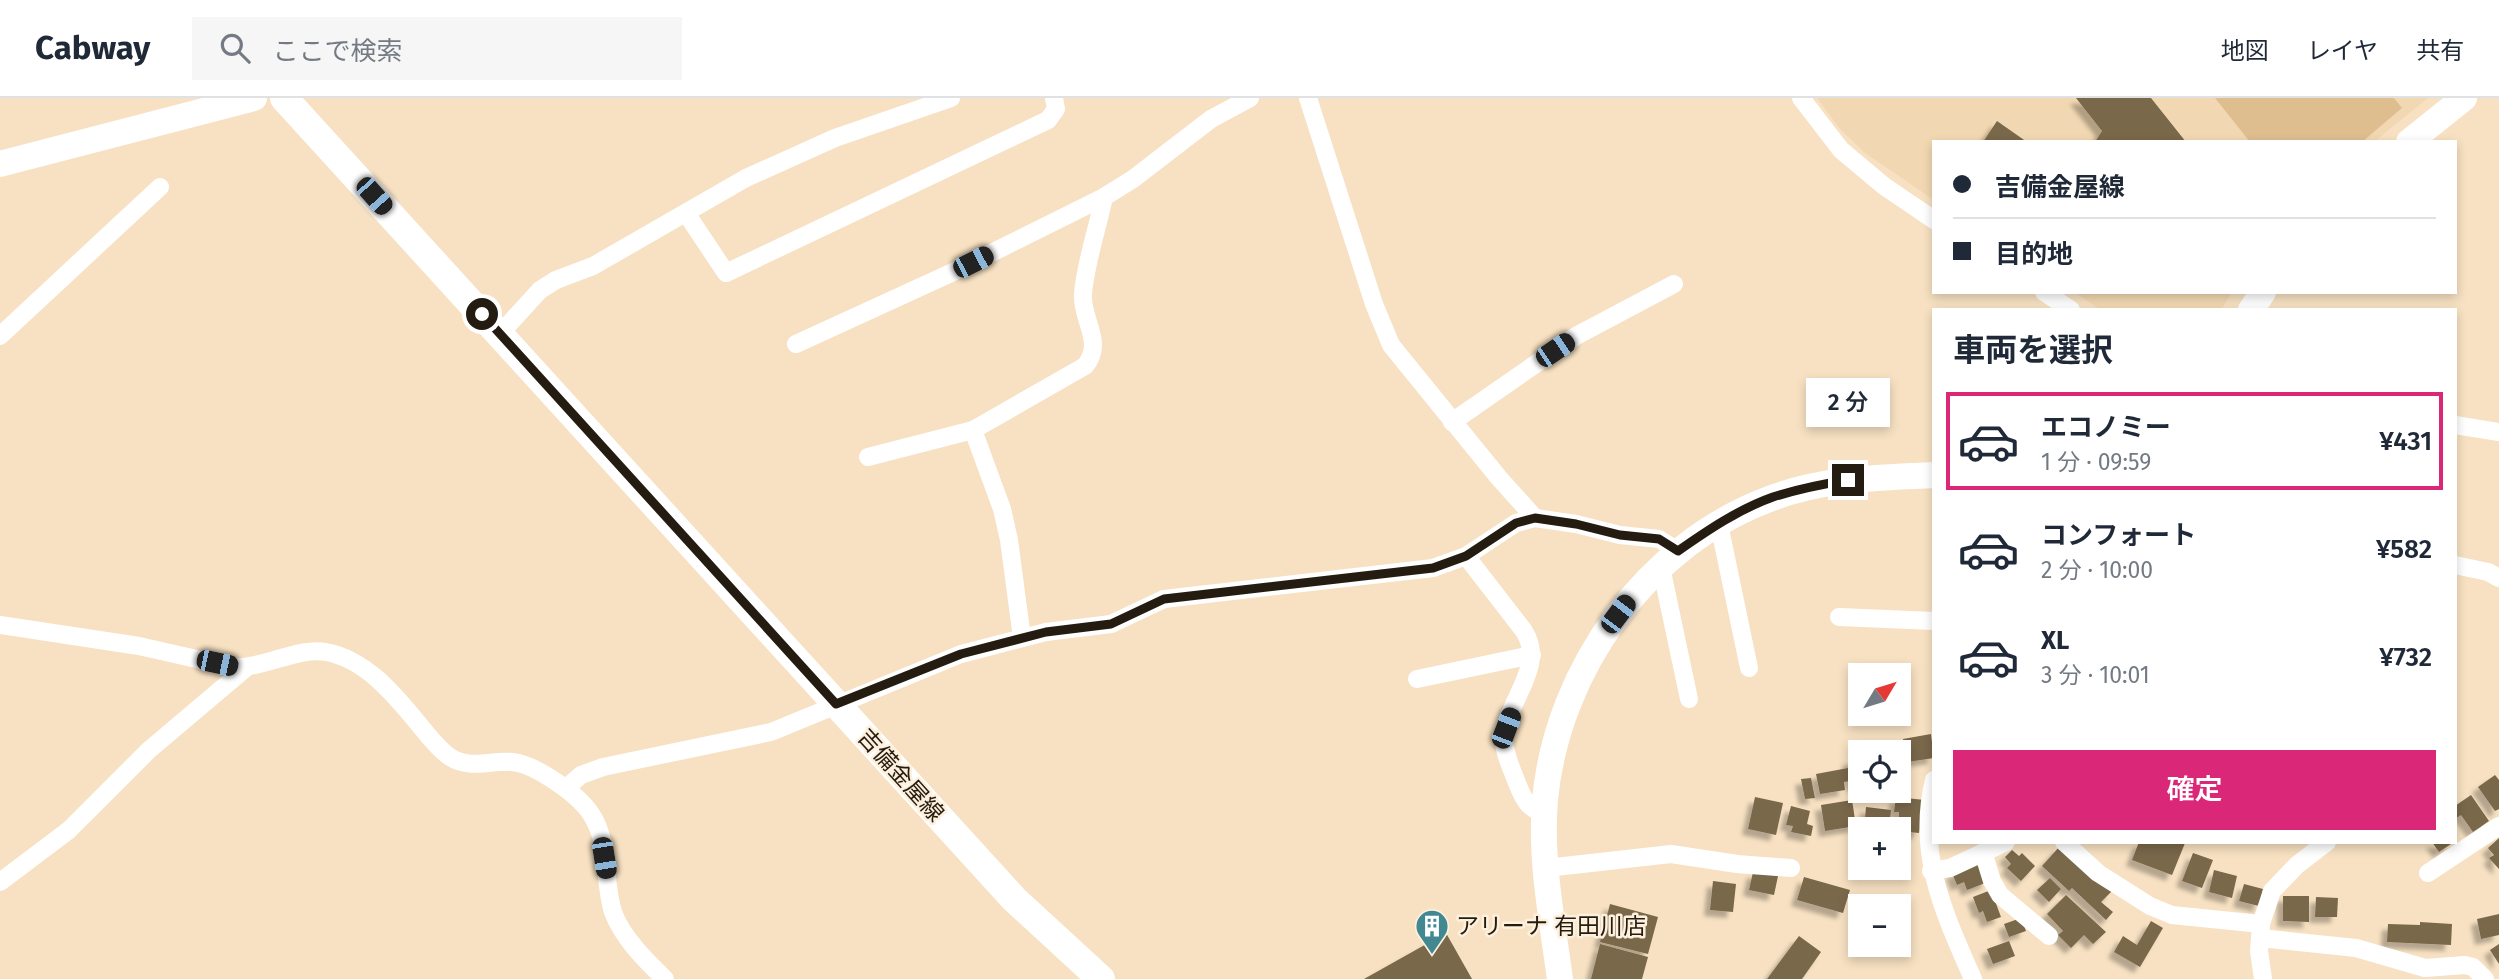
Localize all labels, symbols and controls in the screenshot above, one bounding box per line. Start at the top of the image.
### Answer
search box [192,17,682,80]
text: Cabway [35,28,150,68]
icon: search [216,29,254,67]
text: ここで検索 [272,36,402,67]
text: 地図 [2221,37,2269,65]
text: レイヤ [2307,37,2378,65]
text: 共有 [2416,37,2464,65]
text: 吉備金屋線 [1995,172,2125,203]
car [353,173,396,219]
text: 目的地 [1995,239,2073,270]
car [950,243,997,281]
route start [466,298,498,330]
car [1532,330,1579,370]
text: 車両を選択 [1953,331,2113,369]
callout: 2 分 [1806,378,1890,428]
text: 2 分 [1828,388,1868,416]
icon: car [1957,410,2020,473]
text: エコノミー [2041,412,2171,443]
text: ¥431 [2379,426,2432,457]
text: 1 分 · 09:59 [2041,448,2151,476]
route end [1832,464,1864,496]
icon: car [1957,518,2020,581]
text: コンフォート [2041,520,2196,551]
text: ¥582 [2376,534,2432,565]
text: 2 分 · 10:00 [2041,556,2153,584]
car [1597,591,1640,637]
text: XL [2041,625,2069,656]
icon: car [1957,626,2020,689]
text: ¥732 [2379,642,2432,673]
car [195,648,240,678]
text: 3 分 · 10:01 [2041,661,2150,689]
north arrow [1848,663,1911,726]
map controls [1848,663,1911,957]
car [1489,705,1524,751]
street label: 吉備金屋線 [852,723,950,827]
button: locate [1848,740,1911,803]
button: 確定 [1953,750,2436,830]
button: + [1848,817,1911,880]
car [591,836,618,880]
button: − [1848,894,1911,957]
building icon: アリーナ 有田川店 [1413,907,1451,956]
place label: アリーナ 有田川店 [1456,912,1646,940]

